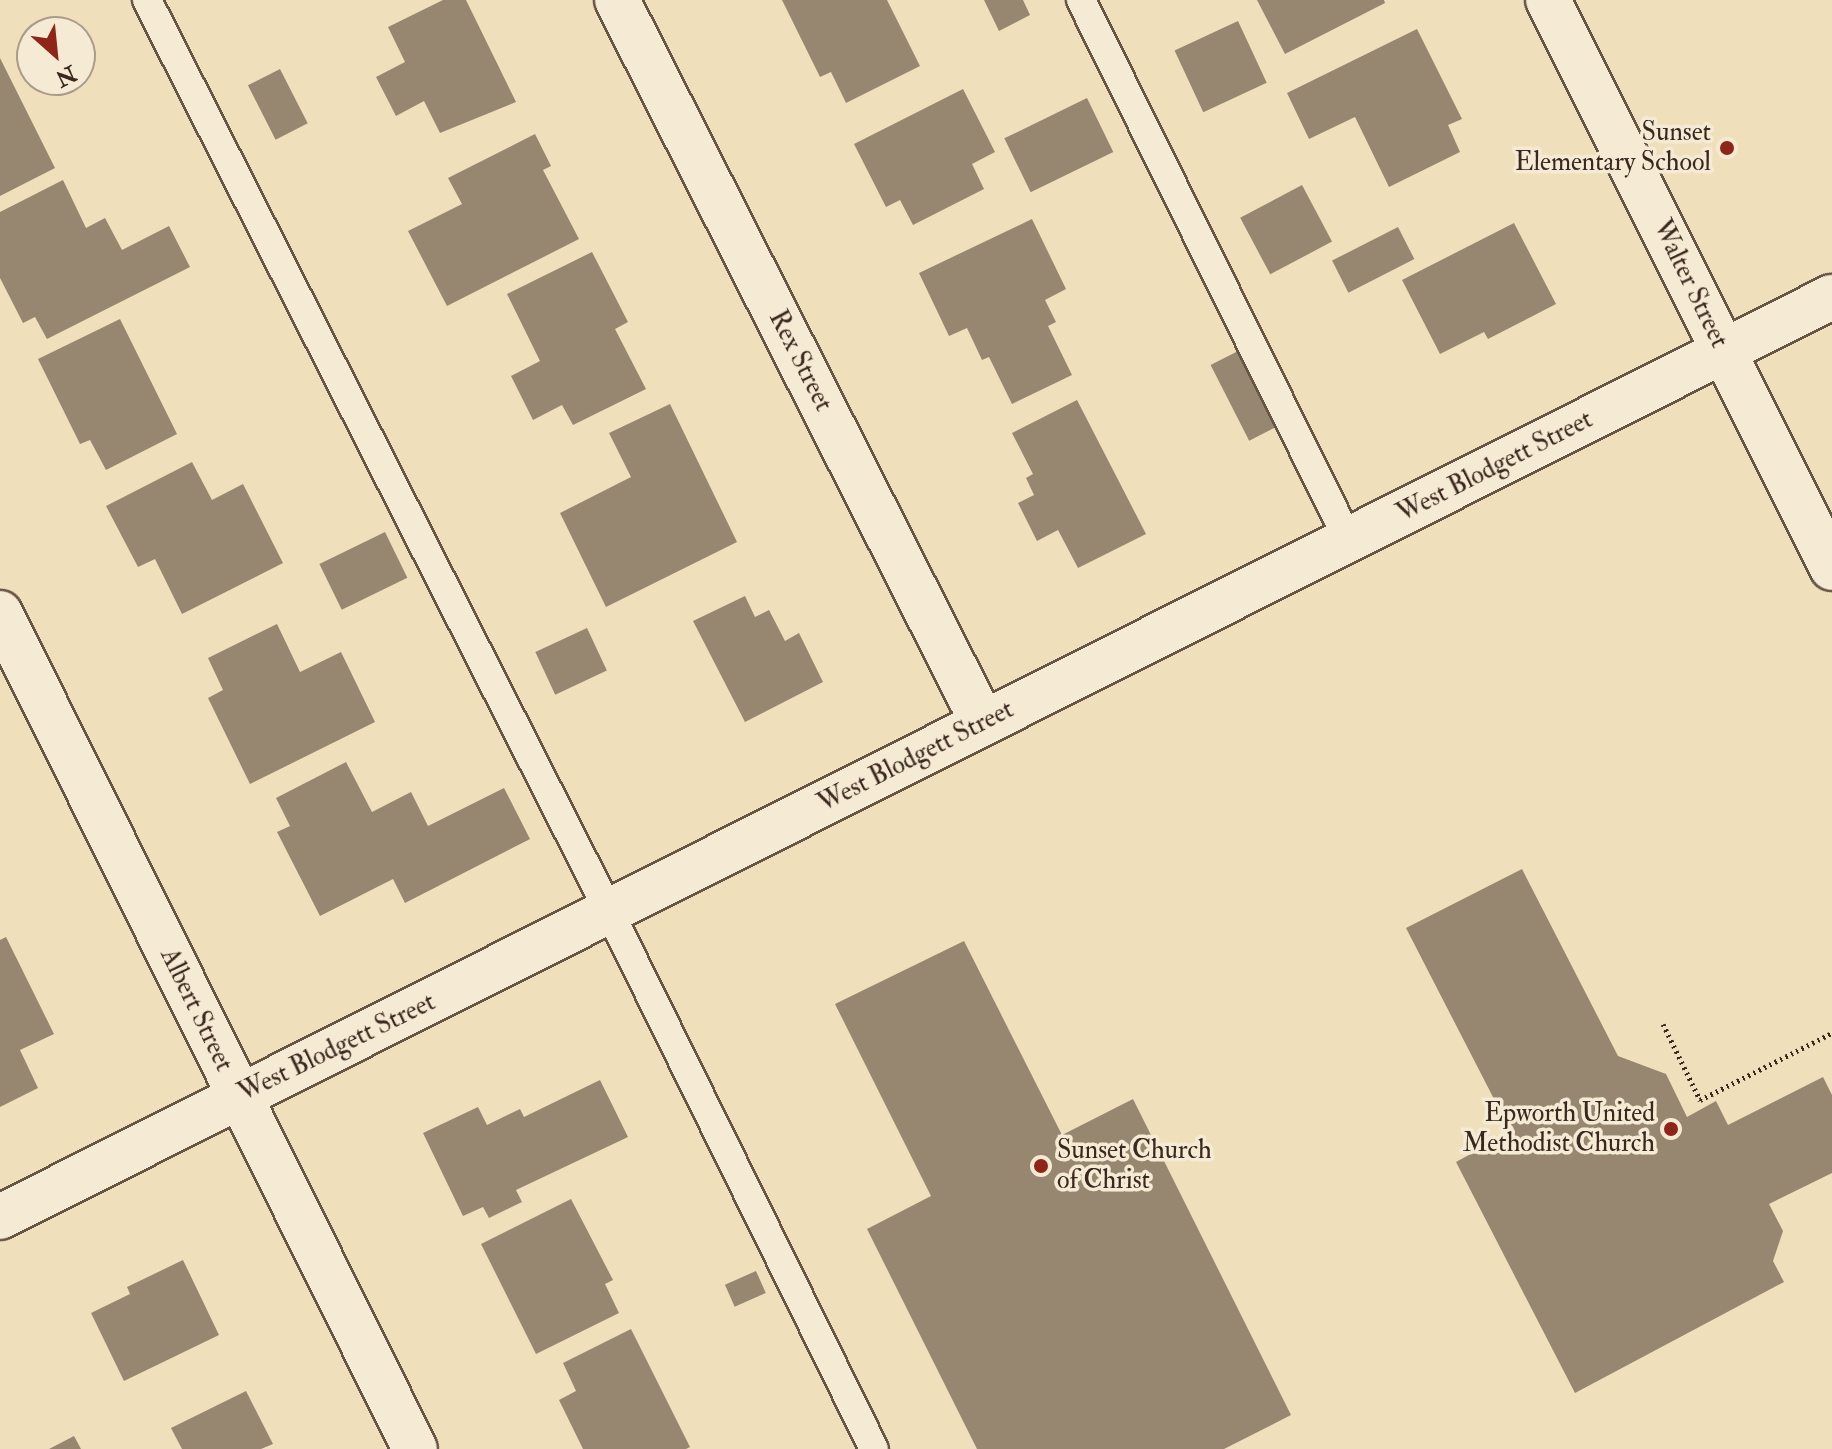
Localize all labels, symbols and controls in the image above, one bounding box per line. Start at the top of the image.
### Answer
north arrow [16,16,96,96]
text: N [51,59,81,93]
place label: Sunset Elementary School [1515,117,1711,178]
marker: Sunset Elementary School [1718,139,1736,157]
street label: Walter Street [1646,215,1734,353]
street label: Rex Street [761,305,839,417]
street label: West Blodgett Street [1392,404,1598,530]
street label: West Blodgett Street [813,694,1019,820]
street label: Albert Street [153,943,239,1077]
street label: West Blodgett Street [233,987,441,1109]
place label: Epworth United Methodist Church [1463,1098,1655,1160]
marker: Epworth United Methodist Church [1662,1120,1680,1138]
place label: Sunset Church of Christ [1057,1135,1212,1196]
marker: Sunset Church of Christ [1032,1157,1050,1175]

